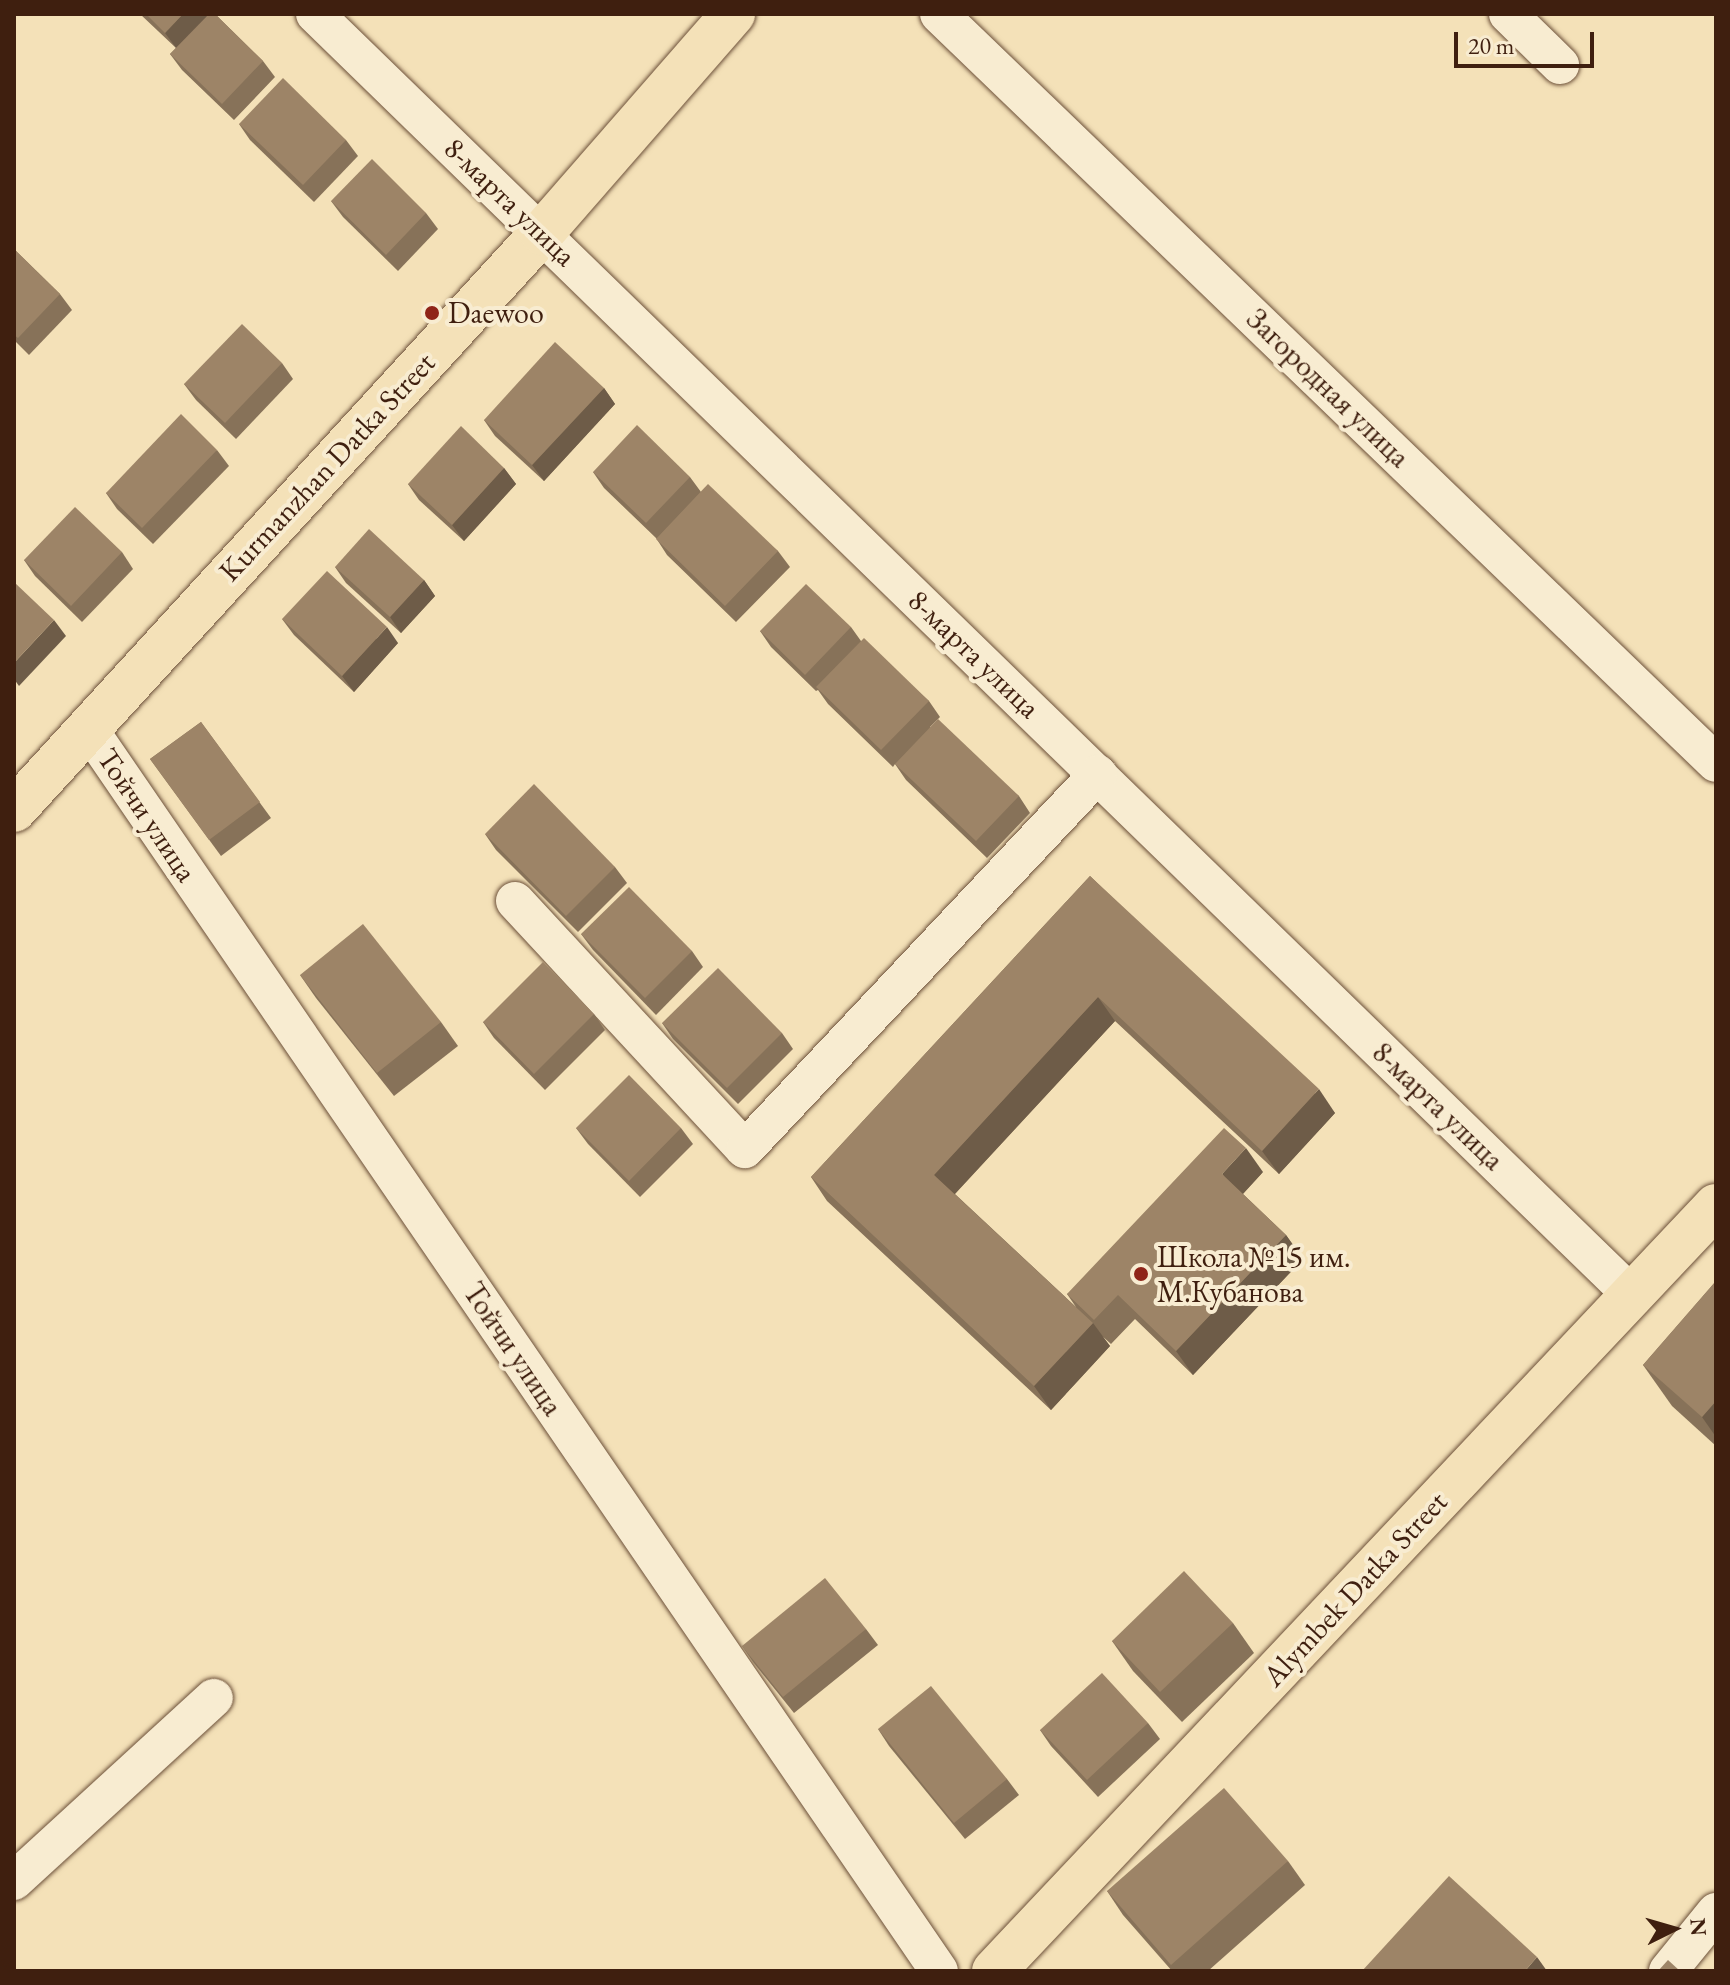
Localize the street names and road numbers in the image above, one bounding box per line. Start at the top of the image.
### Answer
street label: 8-марта улица [437,130,583,274]
street label: Загородная улица [1239,301,1417,475]
street label: Kurmanzhan Datka Street [212,345,442,589]
street label: 8-марта улица [901,582,1047,726]
street label: Тойчи улица [89,742,205,888]
street label: 8-марта улица [1365,1034,1511,1178]
street label: Тойчи улица [455,1276,571,1422]
street label: Alymbek Datka Street [1255,1484,1455,1694]

